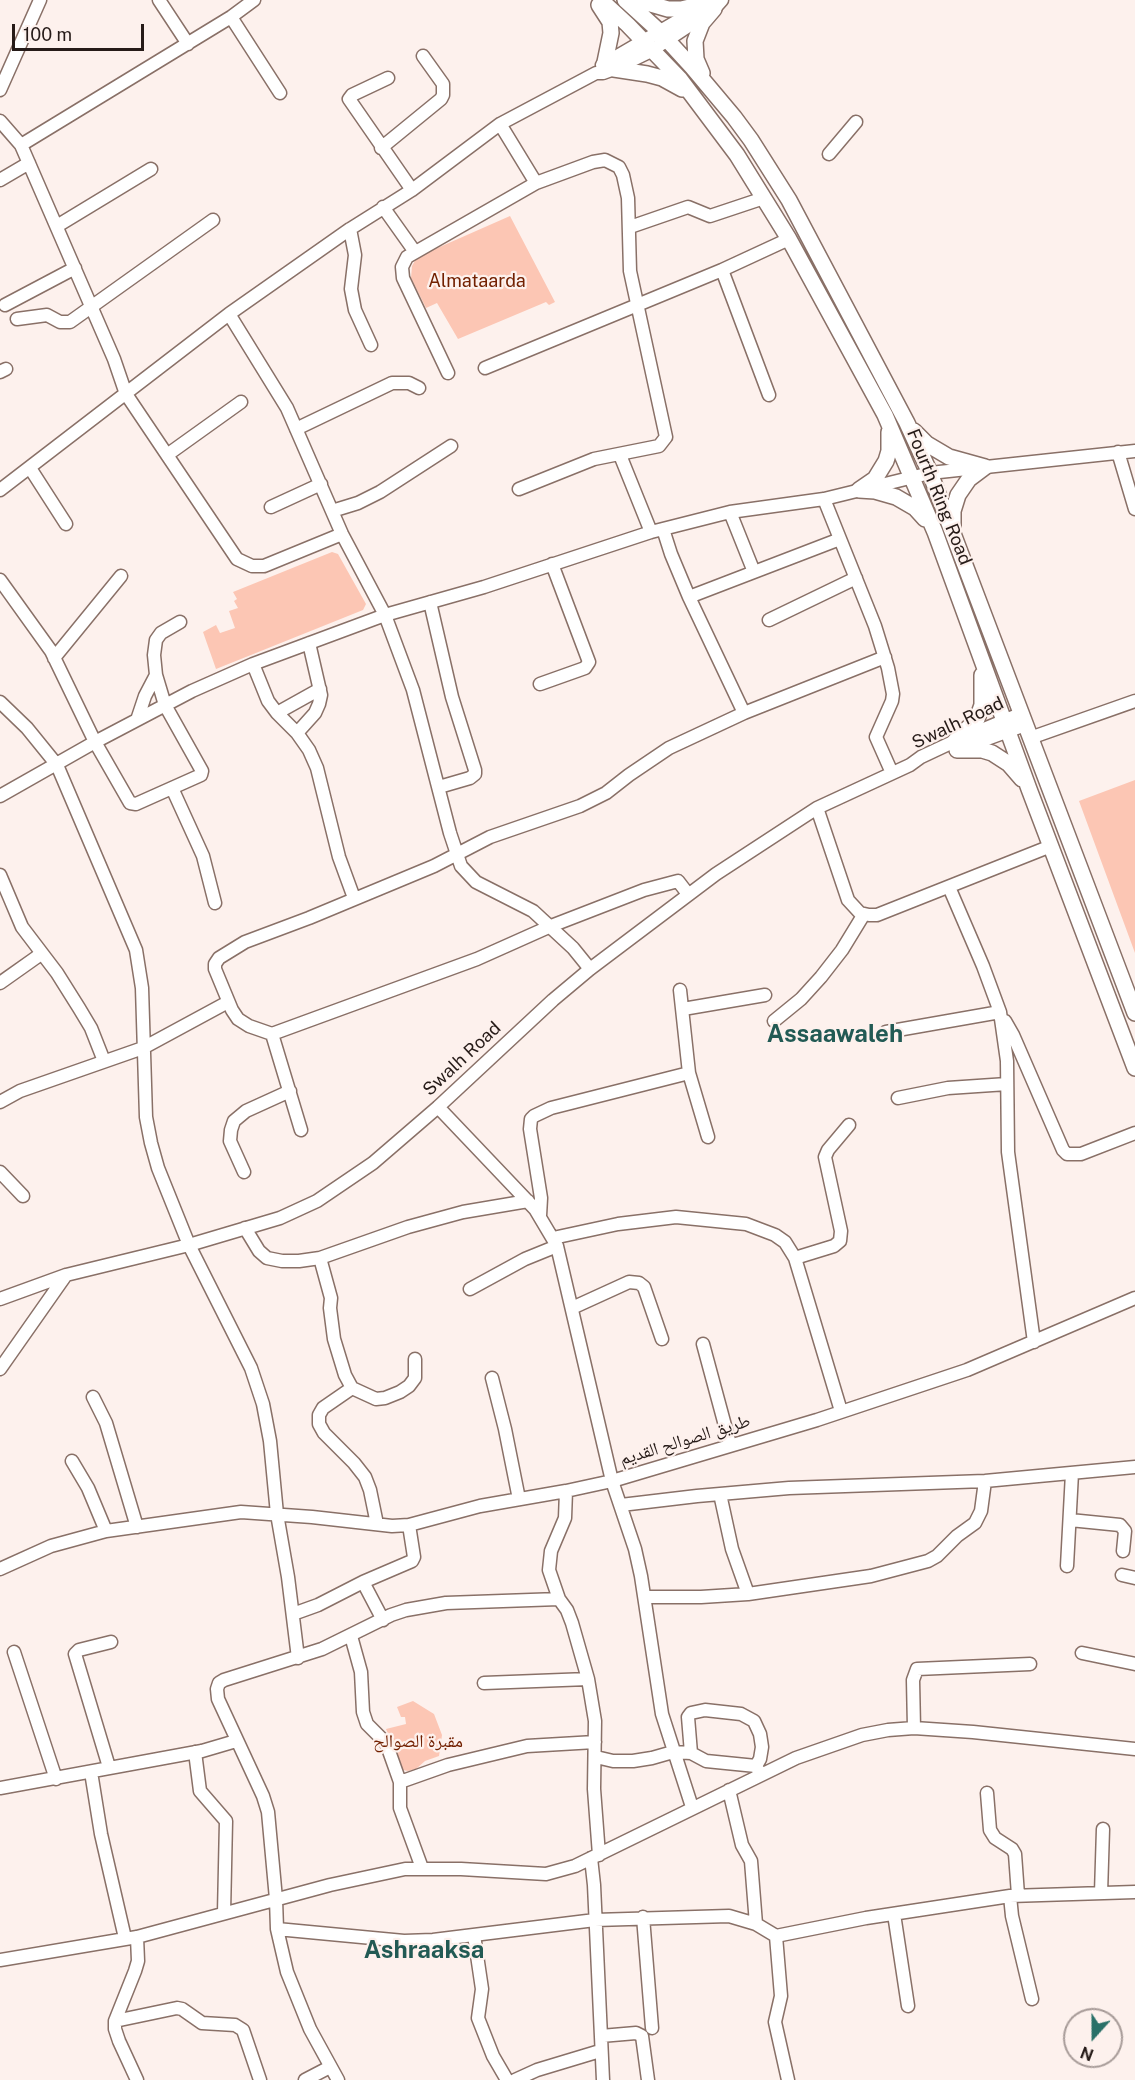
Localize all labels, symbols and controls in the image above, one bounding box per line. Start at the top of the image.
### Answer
scale bar [15,12,147,50]
text: 100 m [23,24,72,45]
park label: Almataarda [428,270,526,292]
street label: Fourth Ring Road [902,426,976,568]
street label: Swalh Road [909,692,1007,754]
street label: Swalh Road [419,1017,505,1101]
district label: Assaawaleh [767,1021,903,1049]
street label: طريق الصوالح القديم [617,1410,753,1470]
park label: مقبرة الصوالح [373,1730,463,1752]
district label: Ashraaksa [364,1937,484,1965]
north arrow [1063,2008,1123,2068]
text: N [1078,2042,1096,2065]

